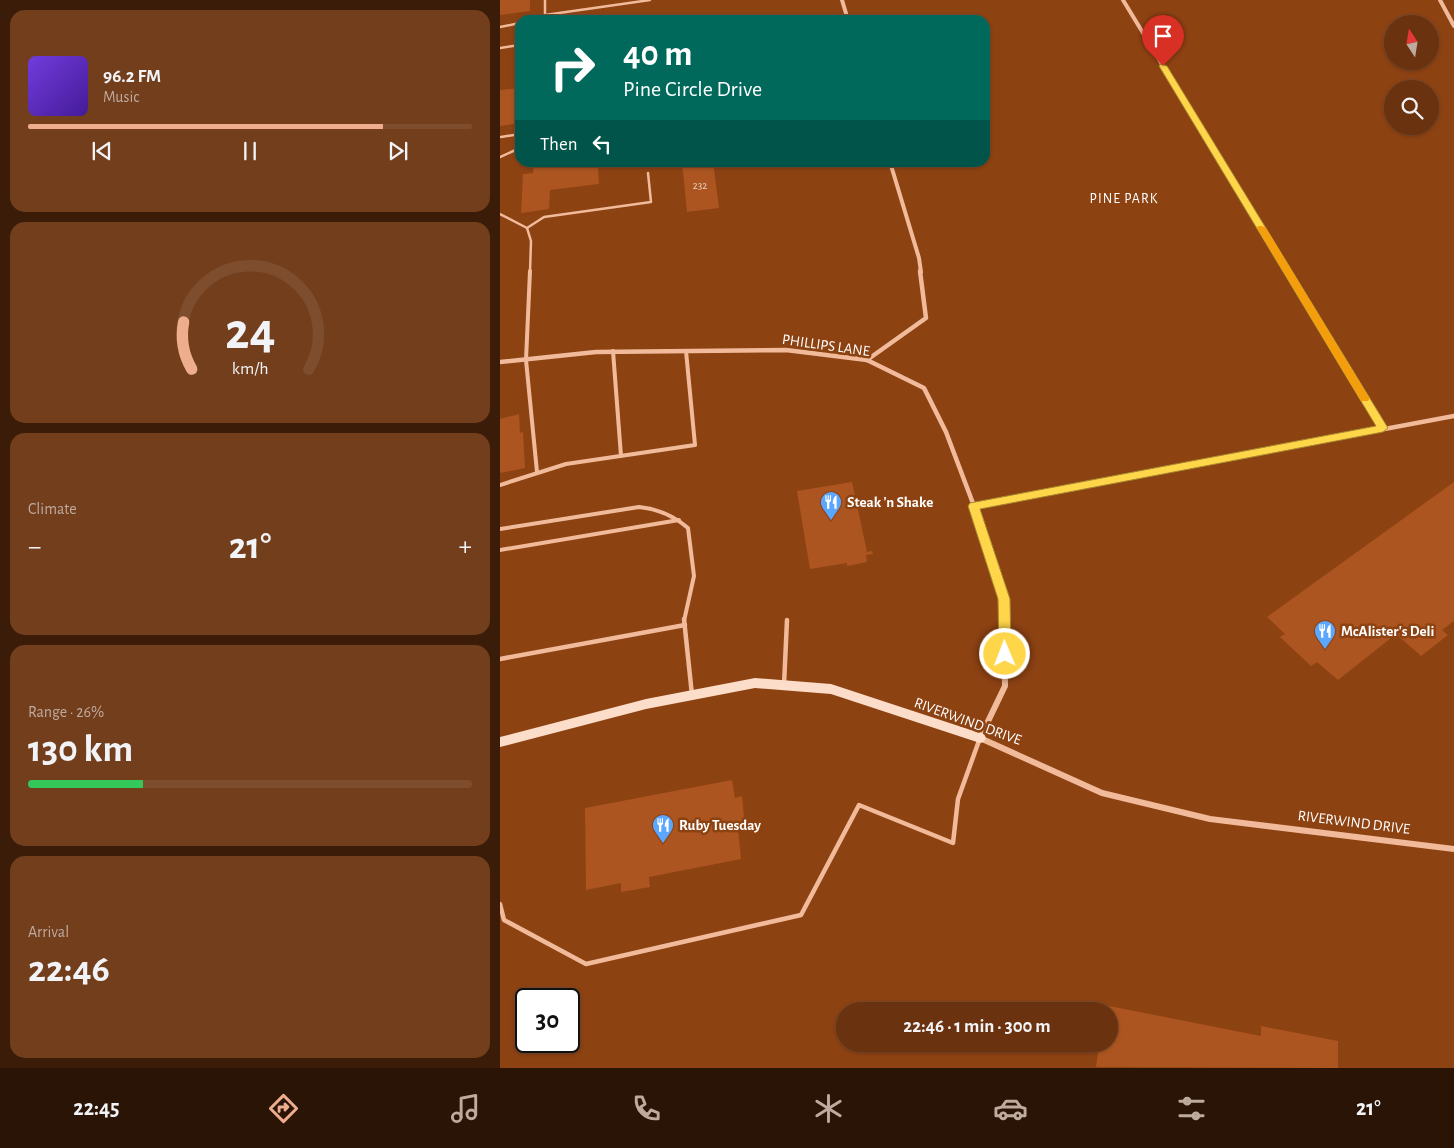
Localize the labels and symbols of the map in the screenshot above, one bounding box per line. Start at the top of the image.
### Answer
pin [1142,15,1184,66]
north arrow [1384,15,1439,70]
house number: 232 [693,180,707,191]
district label: PINE PARK [1090,192,1158,206]
street label: PHILLIPS LANE [781,332,871,359]
restaurant icon: Steak 'n Shake [819,490,843,521]
place label: Steak 'n Shake [847,495,933,510]
restaurant icon: McAlister's Deli [1313,619,1337,650]
place label: McAlister's Deli [1341,624,1434,639]
position arrow [978,627,1030,679]
street label: RIVERWIND DRIVE [912,695,1024,748]
street label: RIVERWIND DRIVE [1297,808,1411,837]
restaurant icon: Ruby Tuesday [651,813,675,844]
place label: Ruby Tuesday [679,818,761,833]
speed limit sign: 30 [515,988,580,1053]

